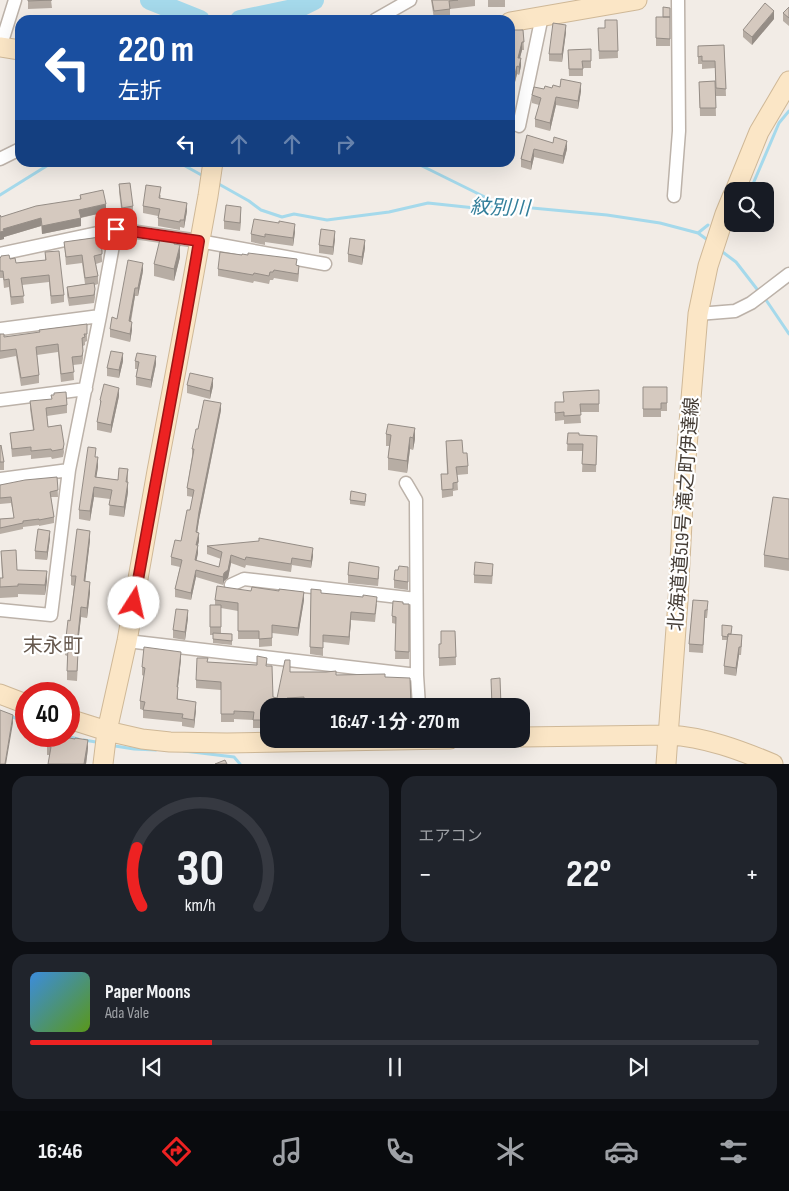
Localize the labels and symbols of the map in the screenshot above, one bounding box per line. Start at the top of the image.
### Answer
water label: 紋別川 [470,195,532,221]
pin [95,208,137,250]
street label: 北海道道519号 滝之町伊達線 [665,396,704,632]
position arrow [107,576,159,628]
district label: 末永町 [23,634,83,658]
speed limit sign: 40 [15,682,80,747]

